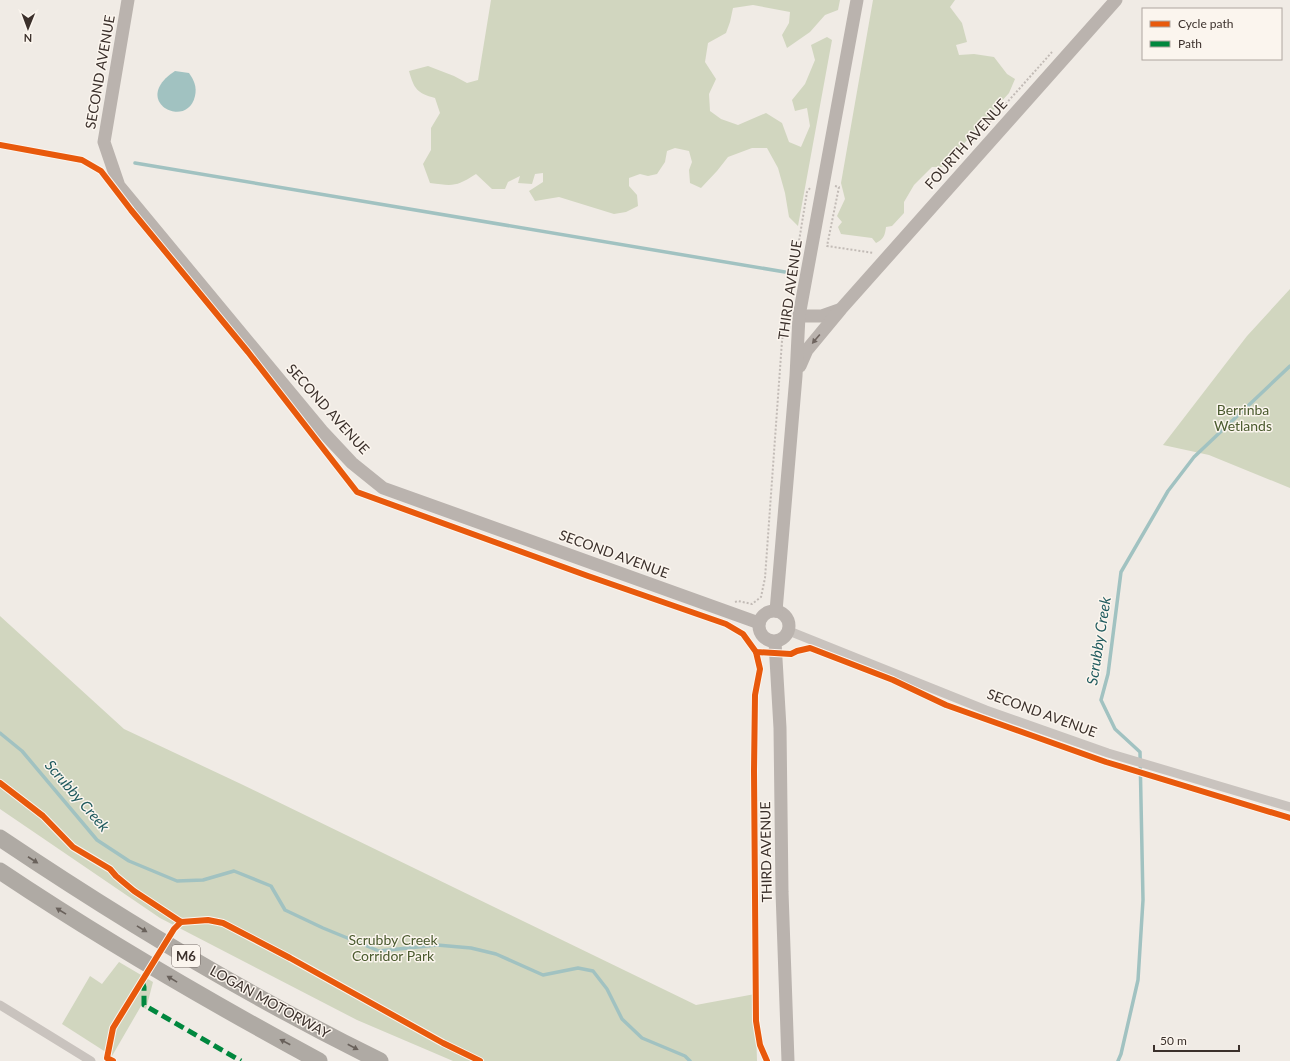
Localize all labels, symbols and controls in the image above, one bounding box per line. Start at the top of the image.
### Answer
north arrow [8,8,48,48]
legend [1142,8,1282,60]
street label: SECOND AVENUE [81,13,118,130]
text: Cycle path [1178,16,1233,31]
text: N [23,32,32,45]
text: Path [1178,36,1202,51]
street label: FOURTH AVENUE [921,95,1010,192]
street label: THIRD AVENUE [774,239,805,341]
one-way arrow [811,334,820,345]
street label: SECOND AVENUE [283,360,373,457]
park label: Berrinba Wetlands [1214,401,1272,434]
street label: SECOND AVENUE [557,526,671,581]
water label: Scrubby Creek [1082,595,1114,686]
street label: SECOND AVENUE [985,685,1099,740]
water label: Scrubby Creek [42,756,114,836]
street label: THIRD AVENUE [756,801,775,903]
one-way arrow [27,856,38,863]
one-way arrow [56,907,66,915]
one-way arrow [137,925,147,933]
park label: Scrubby Creek Corridor Park [348,931,438,964]
road number: M6 [172,945,200,967]
street label: LOGAN MOTORWAY [207,962,333,1042]
one-way arrow [167,975,177,983]
scale bar [1154,1027,1239,1053]
text: 50 m [1160,1033,1187,1048]
one-way arrow [279,1039,291,1046]
one-way arrow [348,1044,359,1051]

